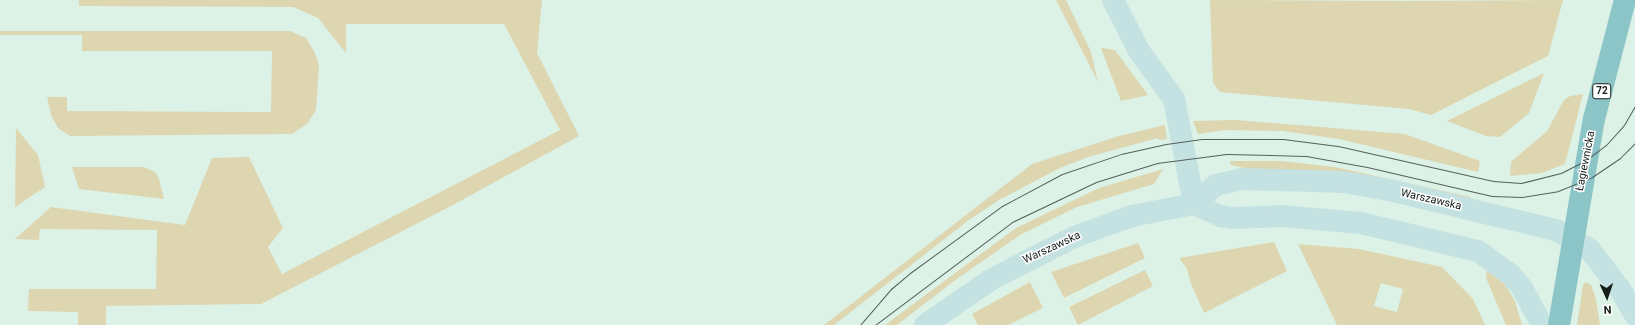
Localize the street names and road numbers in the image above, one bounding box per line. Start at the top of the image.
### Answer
road number: 72 [1592,83,1612,99]
street label: Łagiewnicka [1574,130,1598,192]
street label: Warszawska [1399,187,1463,213]
street label: Warszawska [1021,229,1083,267]

